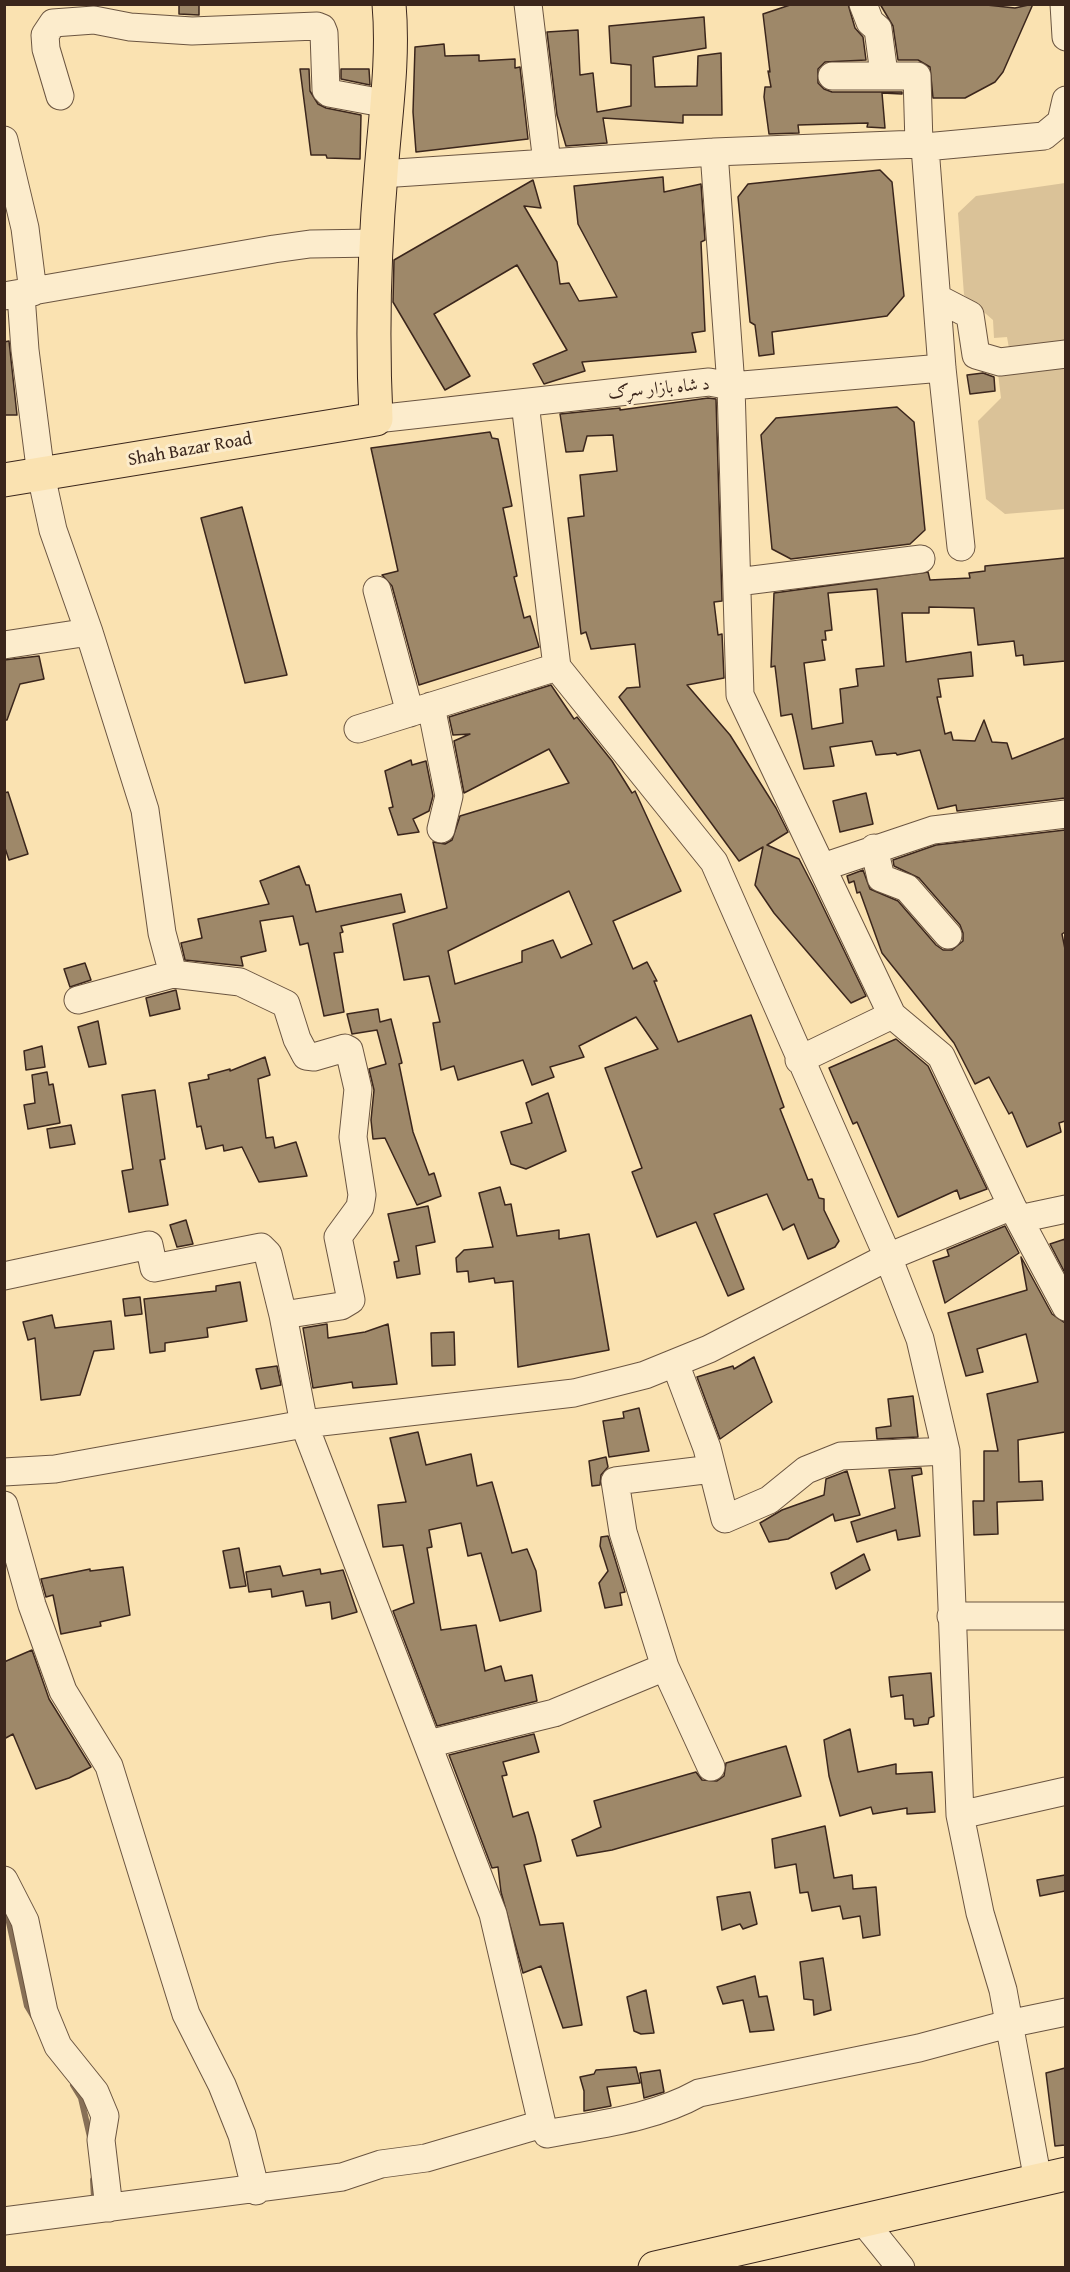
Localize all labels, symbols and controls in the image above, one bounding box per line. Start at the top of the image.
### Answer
street label: د شاه بازار سړګ [607,374,711,404]
street label: Shah Bazar Road [126,428,254,472]

